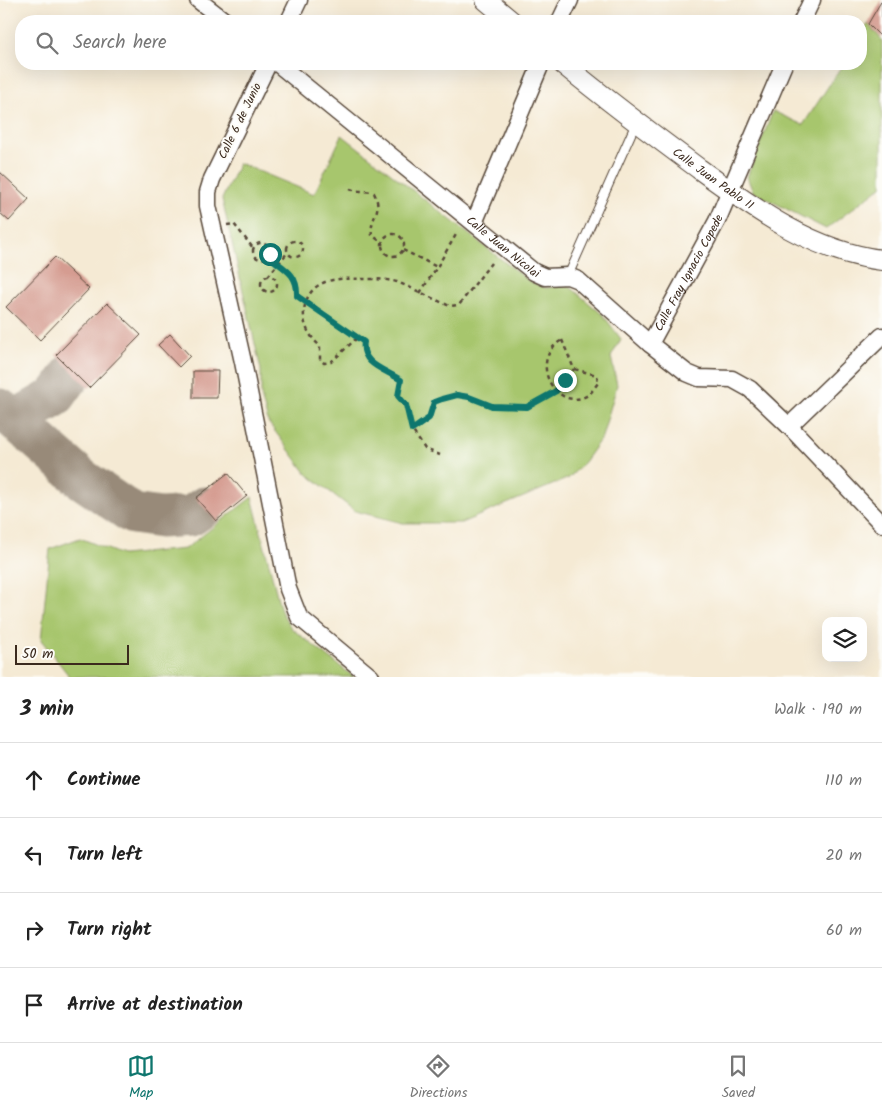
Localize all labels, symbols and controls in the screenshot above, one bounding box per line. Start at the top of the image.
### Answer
search box [15,15,867,70]
text: Search here [73,28,167,58]
icon: search [33,29,61,57]
street label: Calle 6 de Junio [213,80,267,162]
street label: Calle Juan Pablo II [668,143,758,214]
street label: Calle Juan Nicolai [462,211,544,283]
street label: Calle Fray Ignacio Copede [649,211,728,335]
route start [259,243,282,266]
route end [554,369,577,392]
map controls [822,617,867,662]
button: layers [822,617,867,662]
scale bar [15,642,129,665]
text: 50 m [22,643,53,665]
text: 3 min [20,693,74,726]
text: Walk · 190 m [774,697,862,722]
text: Continue [67,765,140,795]
icon: ahead [20,766,48,794]
text: 110 m [825,768,862,793]
text: Turn left [67,840,142,870]
icon: left [20,841,48,869]
text: 20 m [826,843,862,868]
text: Turn right [67,915,152,945]
icon: right [20,916,48,944]
text: 60 m [826,918,862,943]
text: Arrive at destination [67,990,243,1020]
icon: arrive [20,991,48,1019]
tab: Map [127,1052,155,1104]
tab: Directions [409,1052,467,1104]
tab: Saved [722,1052,755,1104]

